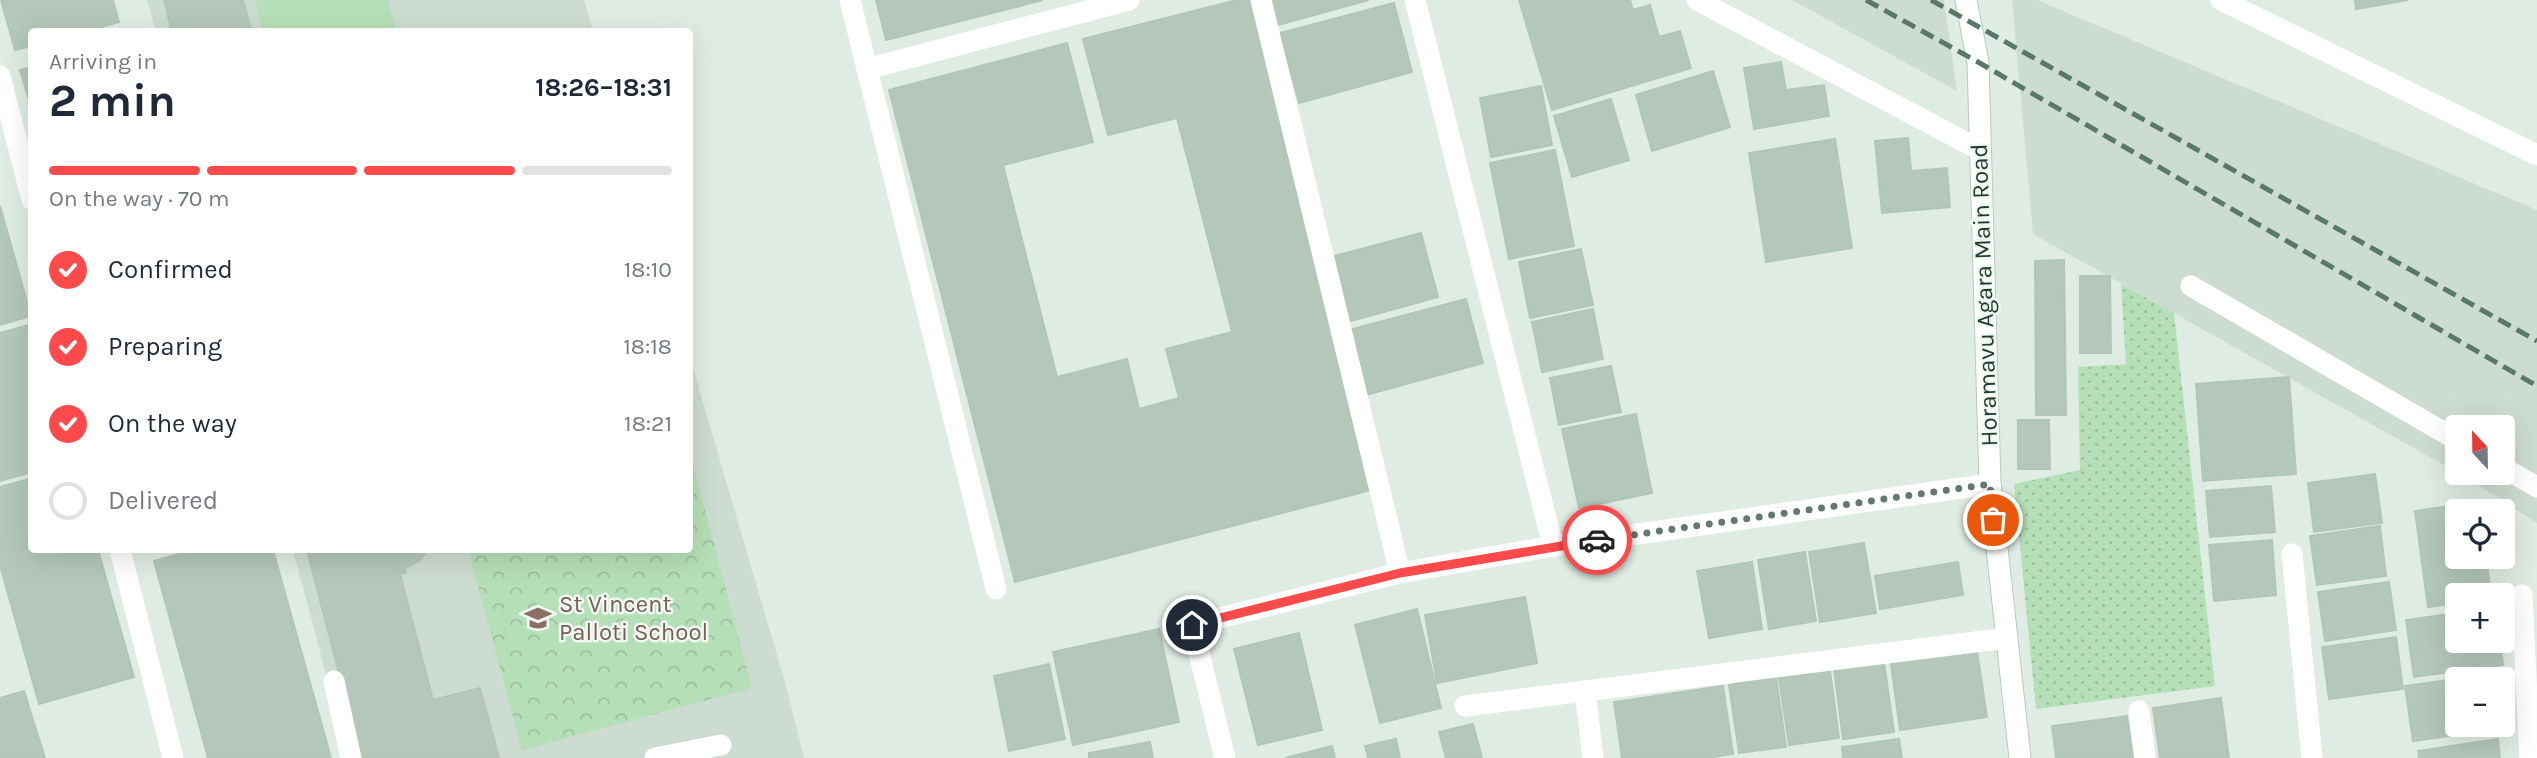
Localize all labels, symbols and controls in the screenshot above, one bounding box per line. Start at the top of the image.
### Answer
text: Arriving in [49,48,157,75]
text: 18:26–18:31 [535,72,672,103]
text: 2 min [49,74,176,128]
street label: Horamavu Agara Main Road [1965,143,2003,447]
text: On the way · 70 m [49,185,229,212]
icon: check [49,251,87,289]
text: Confirmed [108,254,233,285]
text: 18:10 [624,256,672,283]
icon: check [49,328,87,366]
text: Preparing [108,331,222,362]
text: 18:18 [623,333,672,360]
icon: check [49,405,87,443]
text: On the way [108,408,237,439]
text: 18:21 [624,410,672,437]
north arrow [2445,415,2515,485]
map controls [2445,415,2515,737]
text: Delivered [108,485,218,516]
pin [1963,490,2023,550]
button: locate [2445,499,2515,569]
icon: bag [1974,501,2012,539]
courier [1562,505,1632,575]
icon: car [1578,521,1616,559]
button: + [2445,583,2515,653]
place label: St Vincent Palloti School [559,590,708,646]
pin [1162,595,1222,655]
school or university icon: St Vincent Palloti School [523,603,553,633]
icon: home [1173,606,1211,644]
button: − [2445,667,2515,737]

